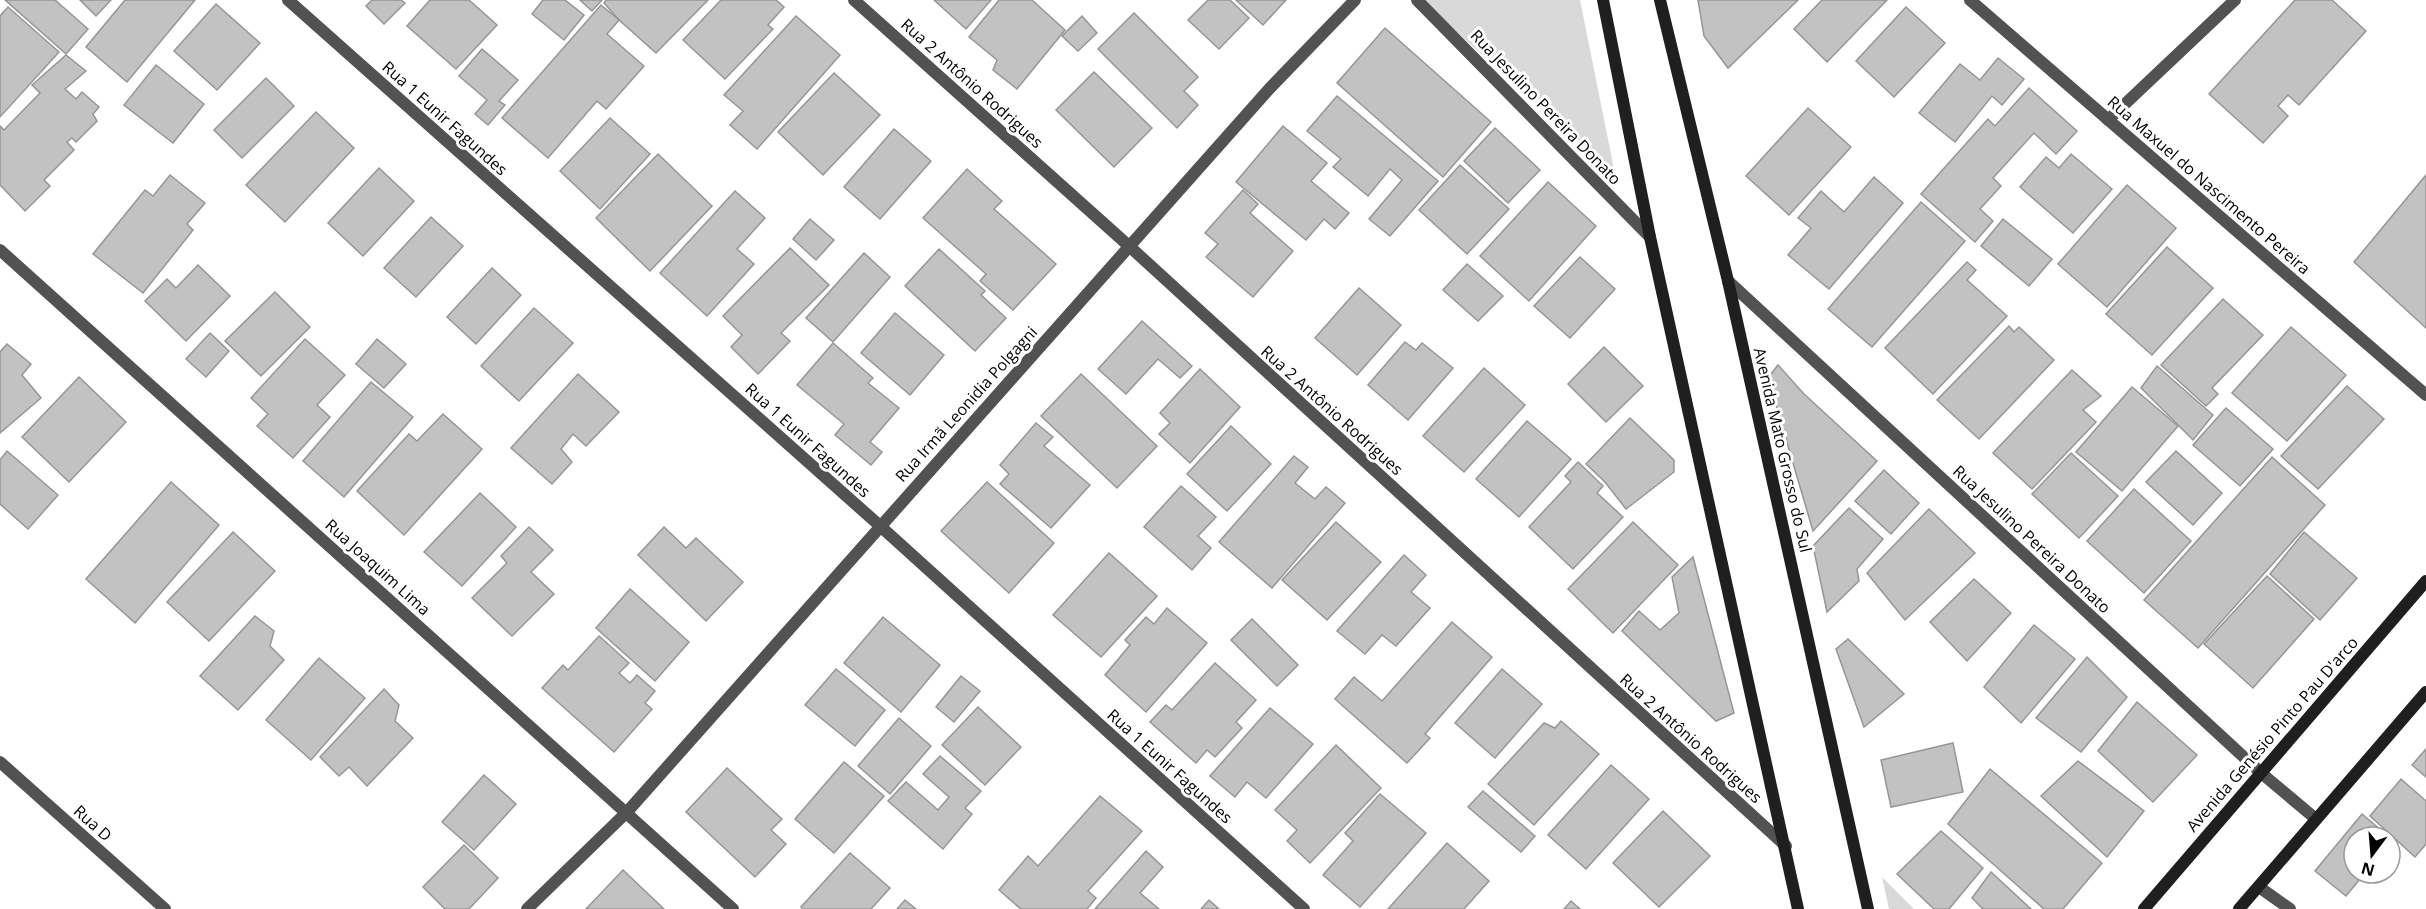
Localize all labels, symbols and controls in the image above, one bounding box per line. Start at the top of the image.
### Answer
street label: Rua 2 Antônio Rodrigues [896,13,1048,153]
street label: Rua Jesulino Pereira Donato [1466,24,1626,190]
street label: Rua 1 Eunir Fagundes [378,56,512,180]
street label: Rua Maxuel do Nascimento Pereira [2103,91,2315,279]
street label: Rua Irmã Leonidia Polgagni [890,321,1042,487]
street label: Rua 2 Antônio Rodrigues [1256,340,1408,480]
street label: Avenida Mato Grosso do Sul [1749,345,1817,555]
street label: Rua 1 Eunir Fagundes [741,378,875,502]
street label: Rua Jesulino Pereira Donato [1948,460,2116,618]
street label: Rua Joaquim Lima [321,514,435,620]
street label: Avenida Genésio Pinto Pau D'arco [2181,632,2363,836]
street label: Rua 2 Antônio Rodrigues [1615,668,1767,808]
street label: Rua 1 Eunir Fagundes [1103,704,1237,828]
street label: Rua D [69,800,117,846]
north arrow [2342,825,2402,885]
text: N [2359,857,2377,882]

